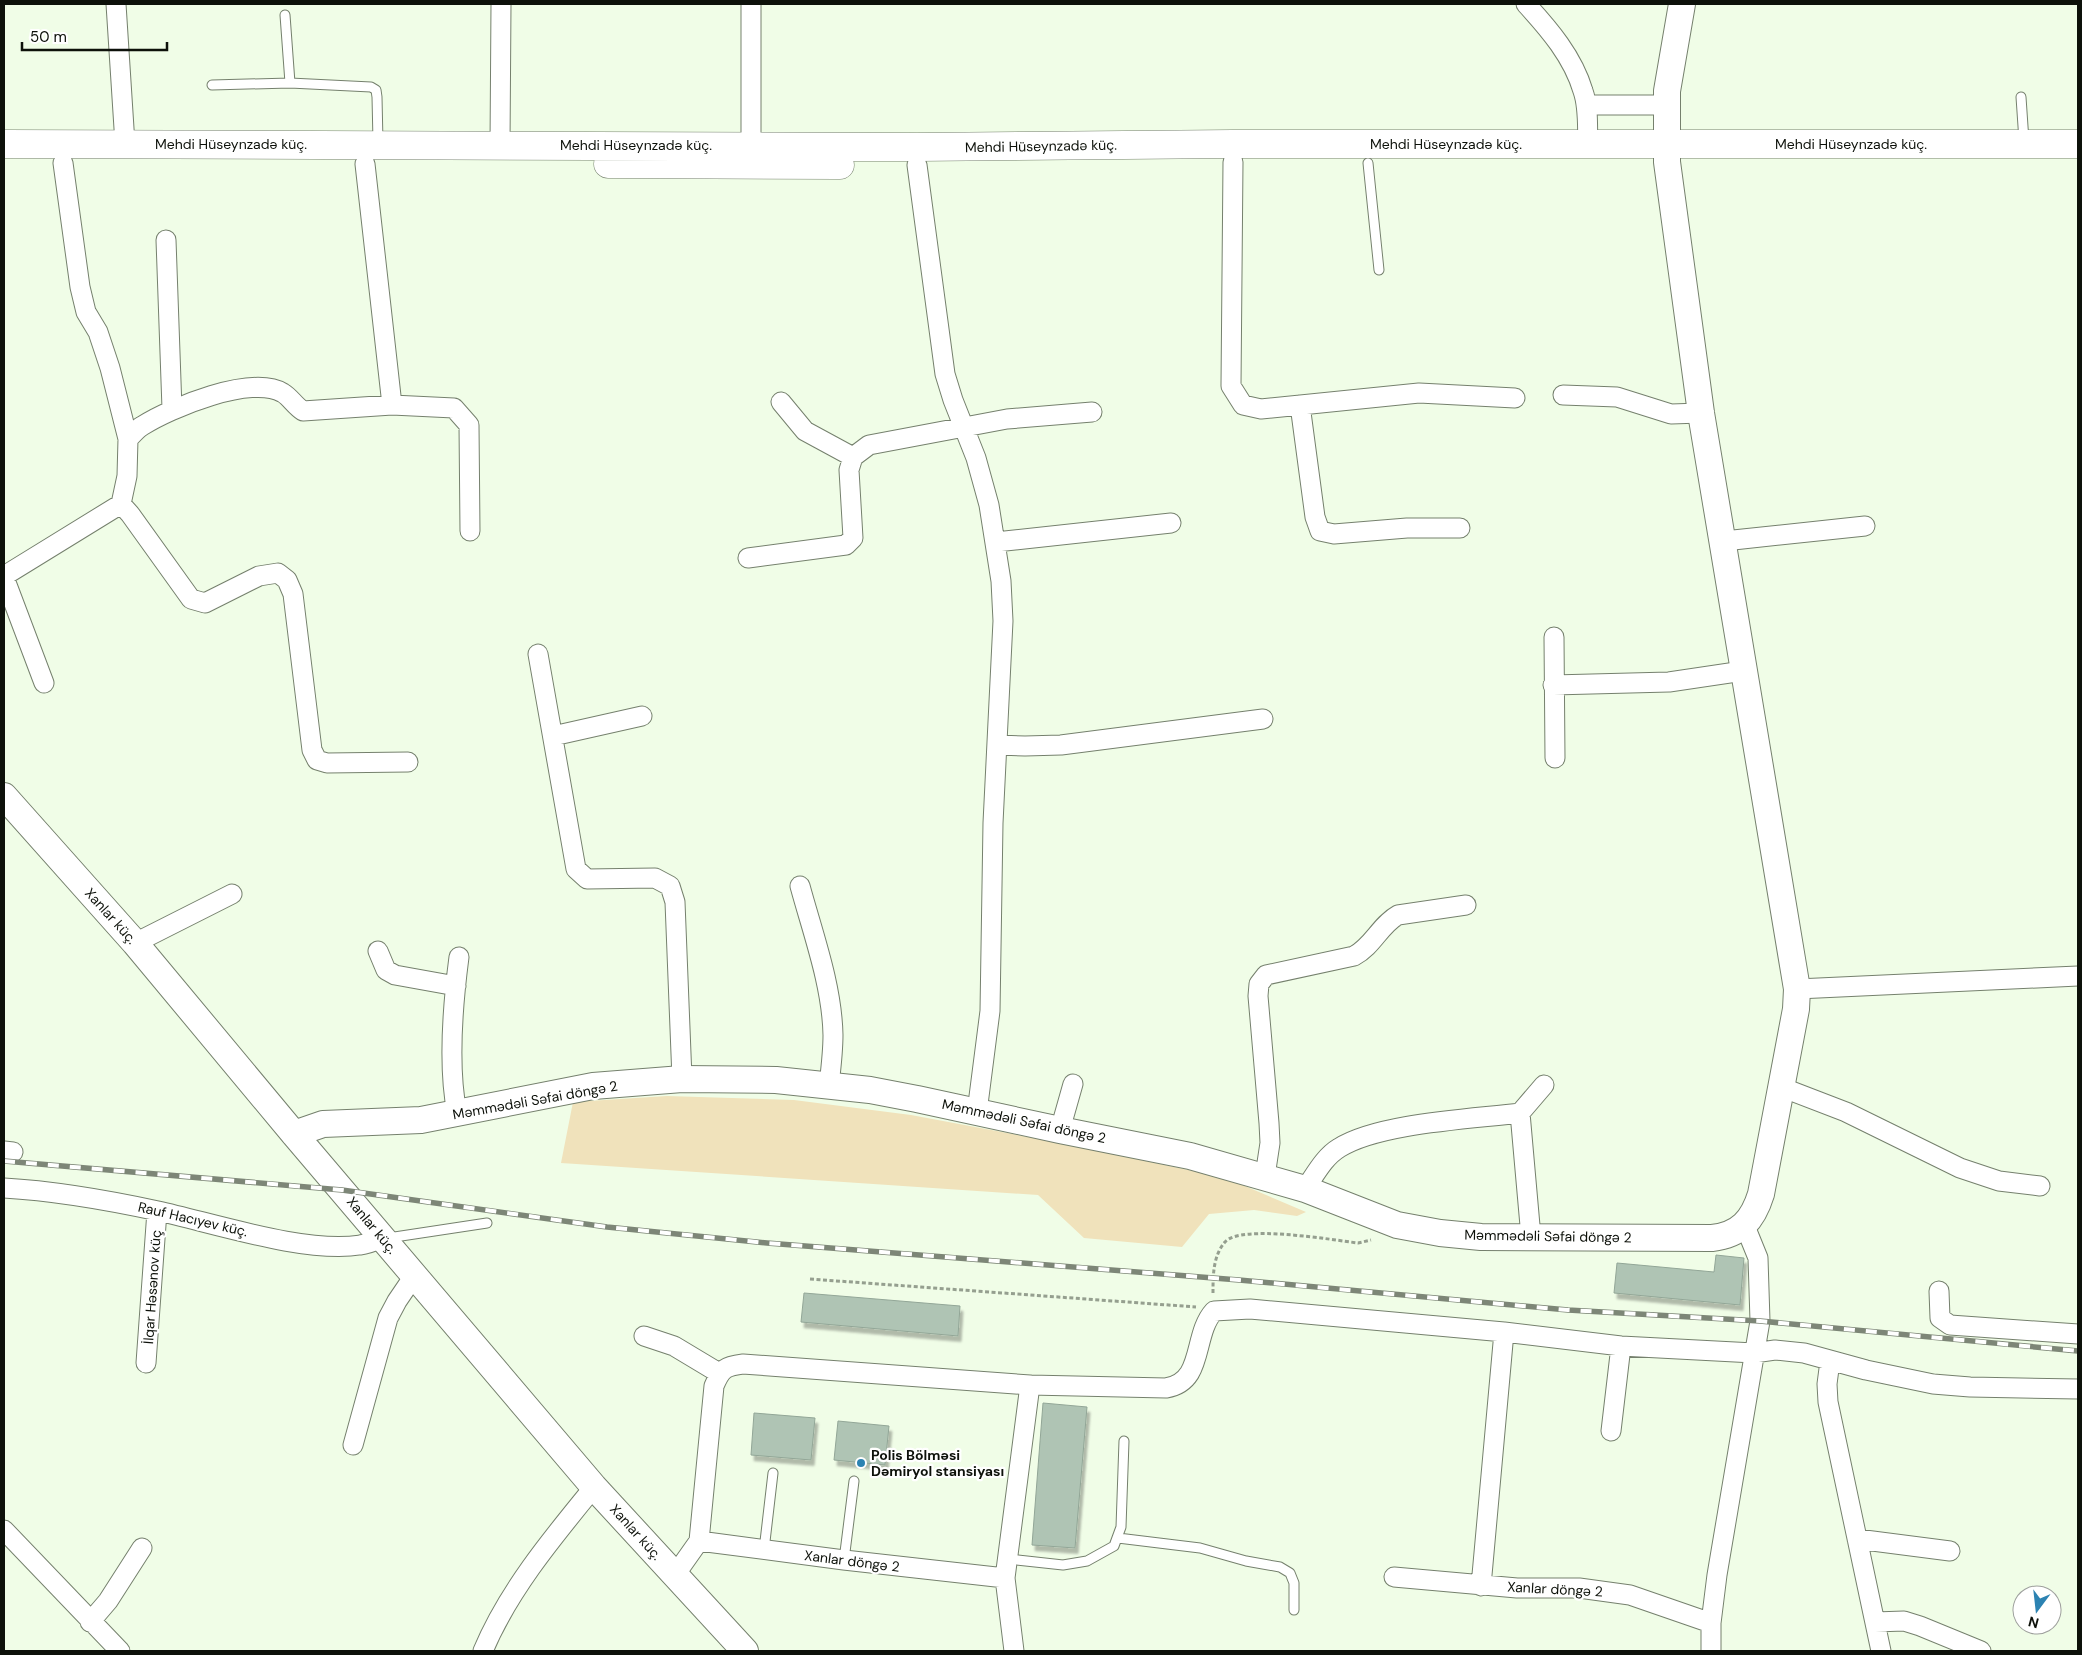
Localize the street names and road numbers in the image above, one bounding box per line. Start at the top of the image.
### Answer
street label: Mehdi Hüseynzadə küç. [155,135,307,153]
street label: Mehdi Hüseynzadə küç. [1370,135,1522,153]
street label: Mehdi Hüseynzadə küç. [1775,135,1927,153]
street label: Mehdi Hüseynzadə küç. [560,136,712,154]
street label: Mehdi Hüseynzadə küç. [965,136,1117,156]
street label: Xanlar küç. [81,884,141,948]
street label: Məmmədəli Səfai döngə 2 [451,1077,619,1123]
street label: Məmmədəli Səfai döngə 2 [940,1095,1108,1147]
street label: Xanlar küç. [343,1193,401,1257]
street label: Rauf Hacıyev küç. [136,1198,250,1240]
street label: Məmmədəli Səfai döngə 2 [1464,1226,1632,1246]
street label: İlqar Həsənov küç [139,1229,165,1345]
street label: Xanlar küç. [606,1500,666,1564]
street label: Xanlar döngə 2 [803,1546,901,1576]
street label: Xanlar döngə 2 [1507,1578,1603,1600]

